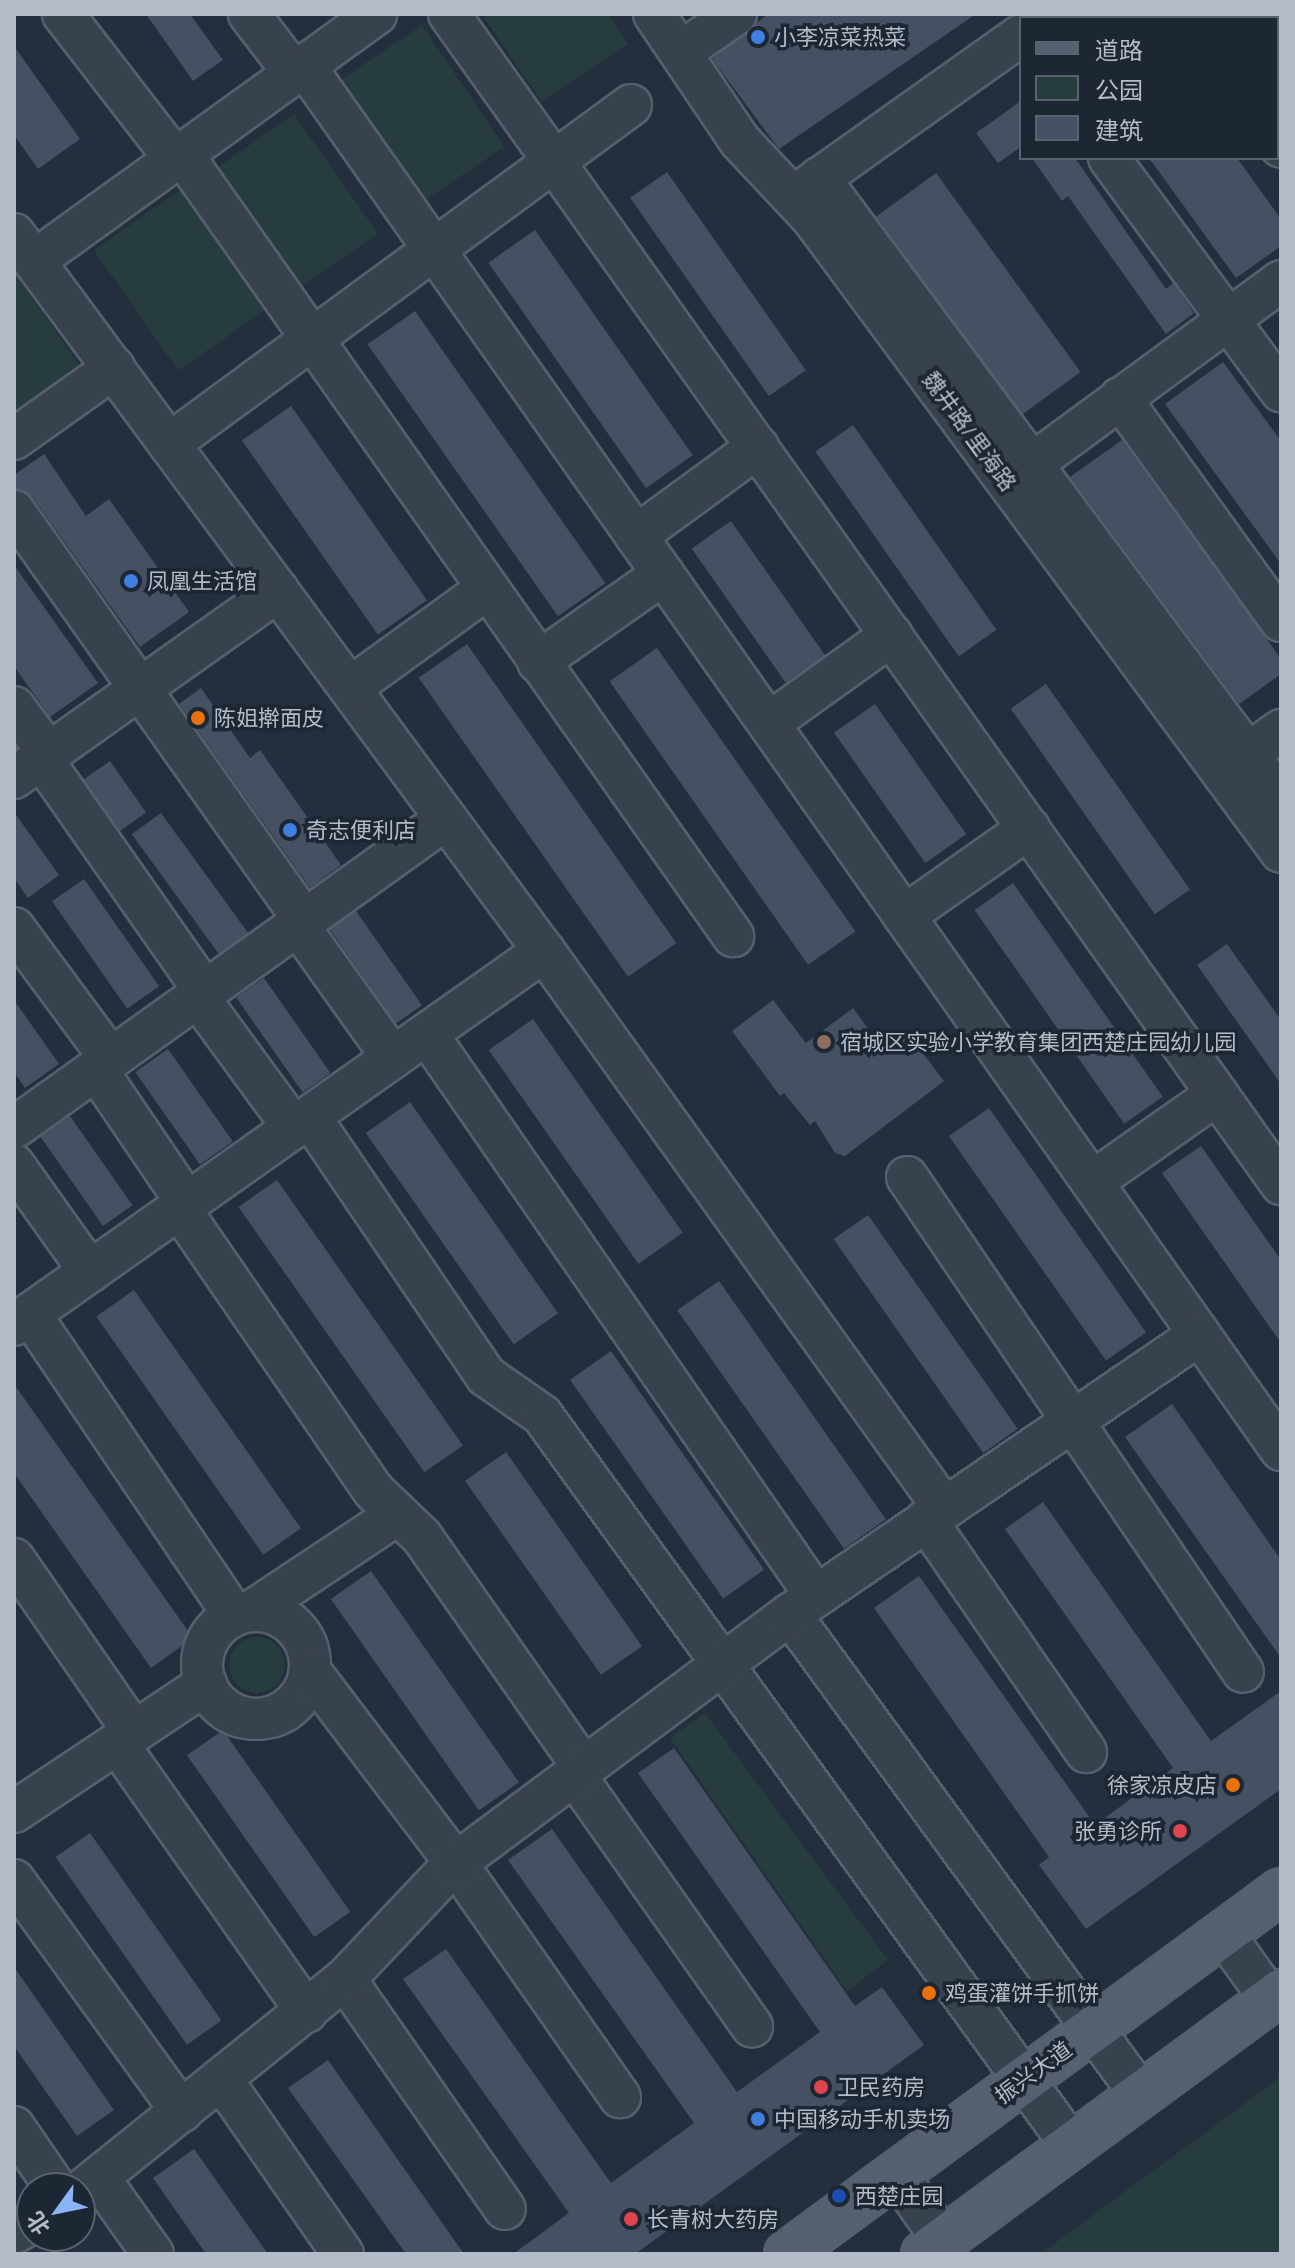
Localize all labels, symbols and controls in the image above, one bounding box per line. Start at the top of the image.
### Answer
legend [1019,16,1279,160]
place label: 小李凉菜热菜 [774,24,906,50]
marker: 小李凉菜热菜 [749,28,767,46]
text: 道路 [1095,35,1143,64]
text: 公园 [1095,75,1143,104]
text: 建筑 [1095,115,1143,144]
street label: 魏井路/里海路 [918,366,1022,496]
place label: 凤凰生活馆 [147,568,257,594]
marker: 凤凰生活馆 [122,572,140,590]
place label: 陈姐擀面皮 [214,705,324,731]
marker: 陈姐擀面皮 [189,709,207,727]
place label: 奇志便利店 [306,817,416,843]
marker: 奇志便利店 [281,821,299,839]
place label: 宿城区实验小学教育集团西楚庄园幼儿园 [840,1029,1236,1055]
marker: 宿城区实验小学教育集团西楚庄园幼儿园 [815,1033,833,1051]
place label: 徐家凉皮店 [1107,1772,1217,1798]
marker: 徐家凉皮店 [1224,1776,1242,1794]
place label: 张勇诊所 [1074,1818,1162,1844]
marker: 张勇诊所 [1169,1820,1191,1842]
place label: 鸡蛋灌饼手抓饼 [945,1980,1099,2006]
marker: 鸡蛋灌饼手抓饼 [920,1984,938,2002]
street label: 振兴大道 [990,2035,1076,2109]
place label: 卫民药房 [837,2074,925,2100]
marker: 卫民药房 [812,2078,830,2096]
place label: 中国移动手机卖场 [774,2106,950,2132]
marker: 中国移动手机卖场 [749,2110,767,2128]
north arrow [16,2172,96,2252]
place label: 西楚庄园 [855,2183,943,2209]
marker: 西楚庄园 [830,2187,848,2205]
place label: 长青树大药房 [647,2206,779,2232]
text: 北 [21,2208,54,2240]
marker: 长青树大药房 [622,2210,640,2228]

